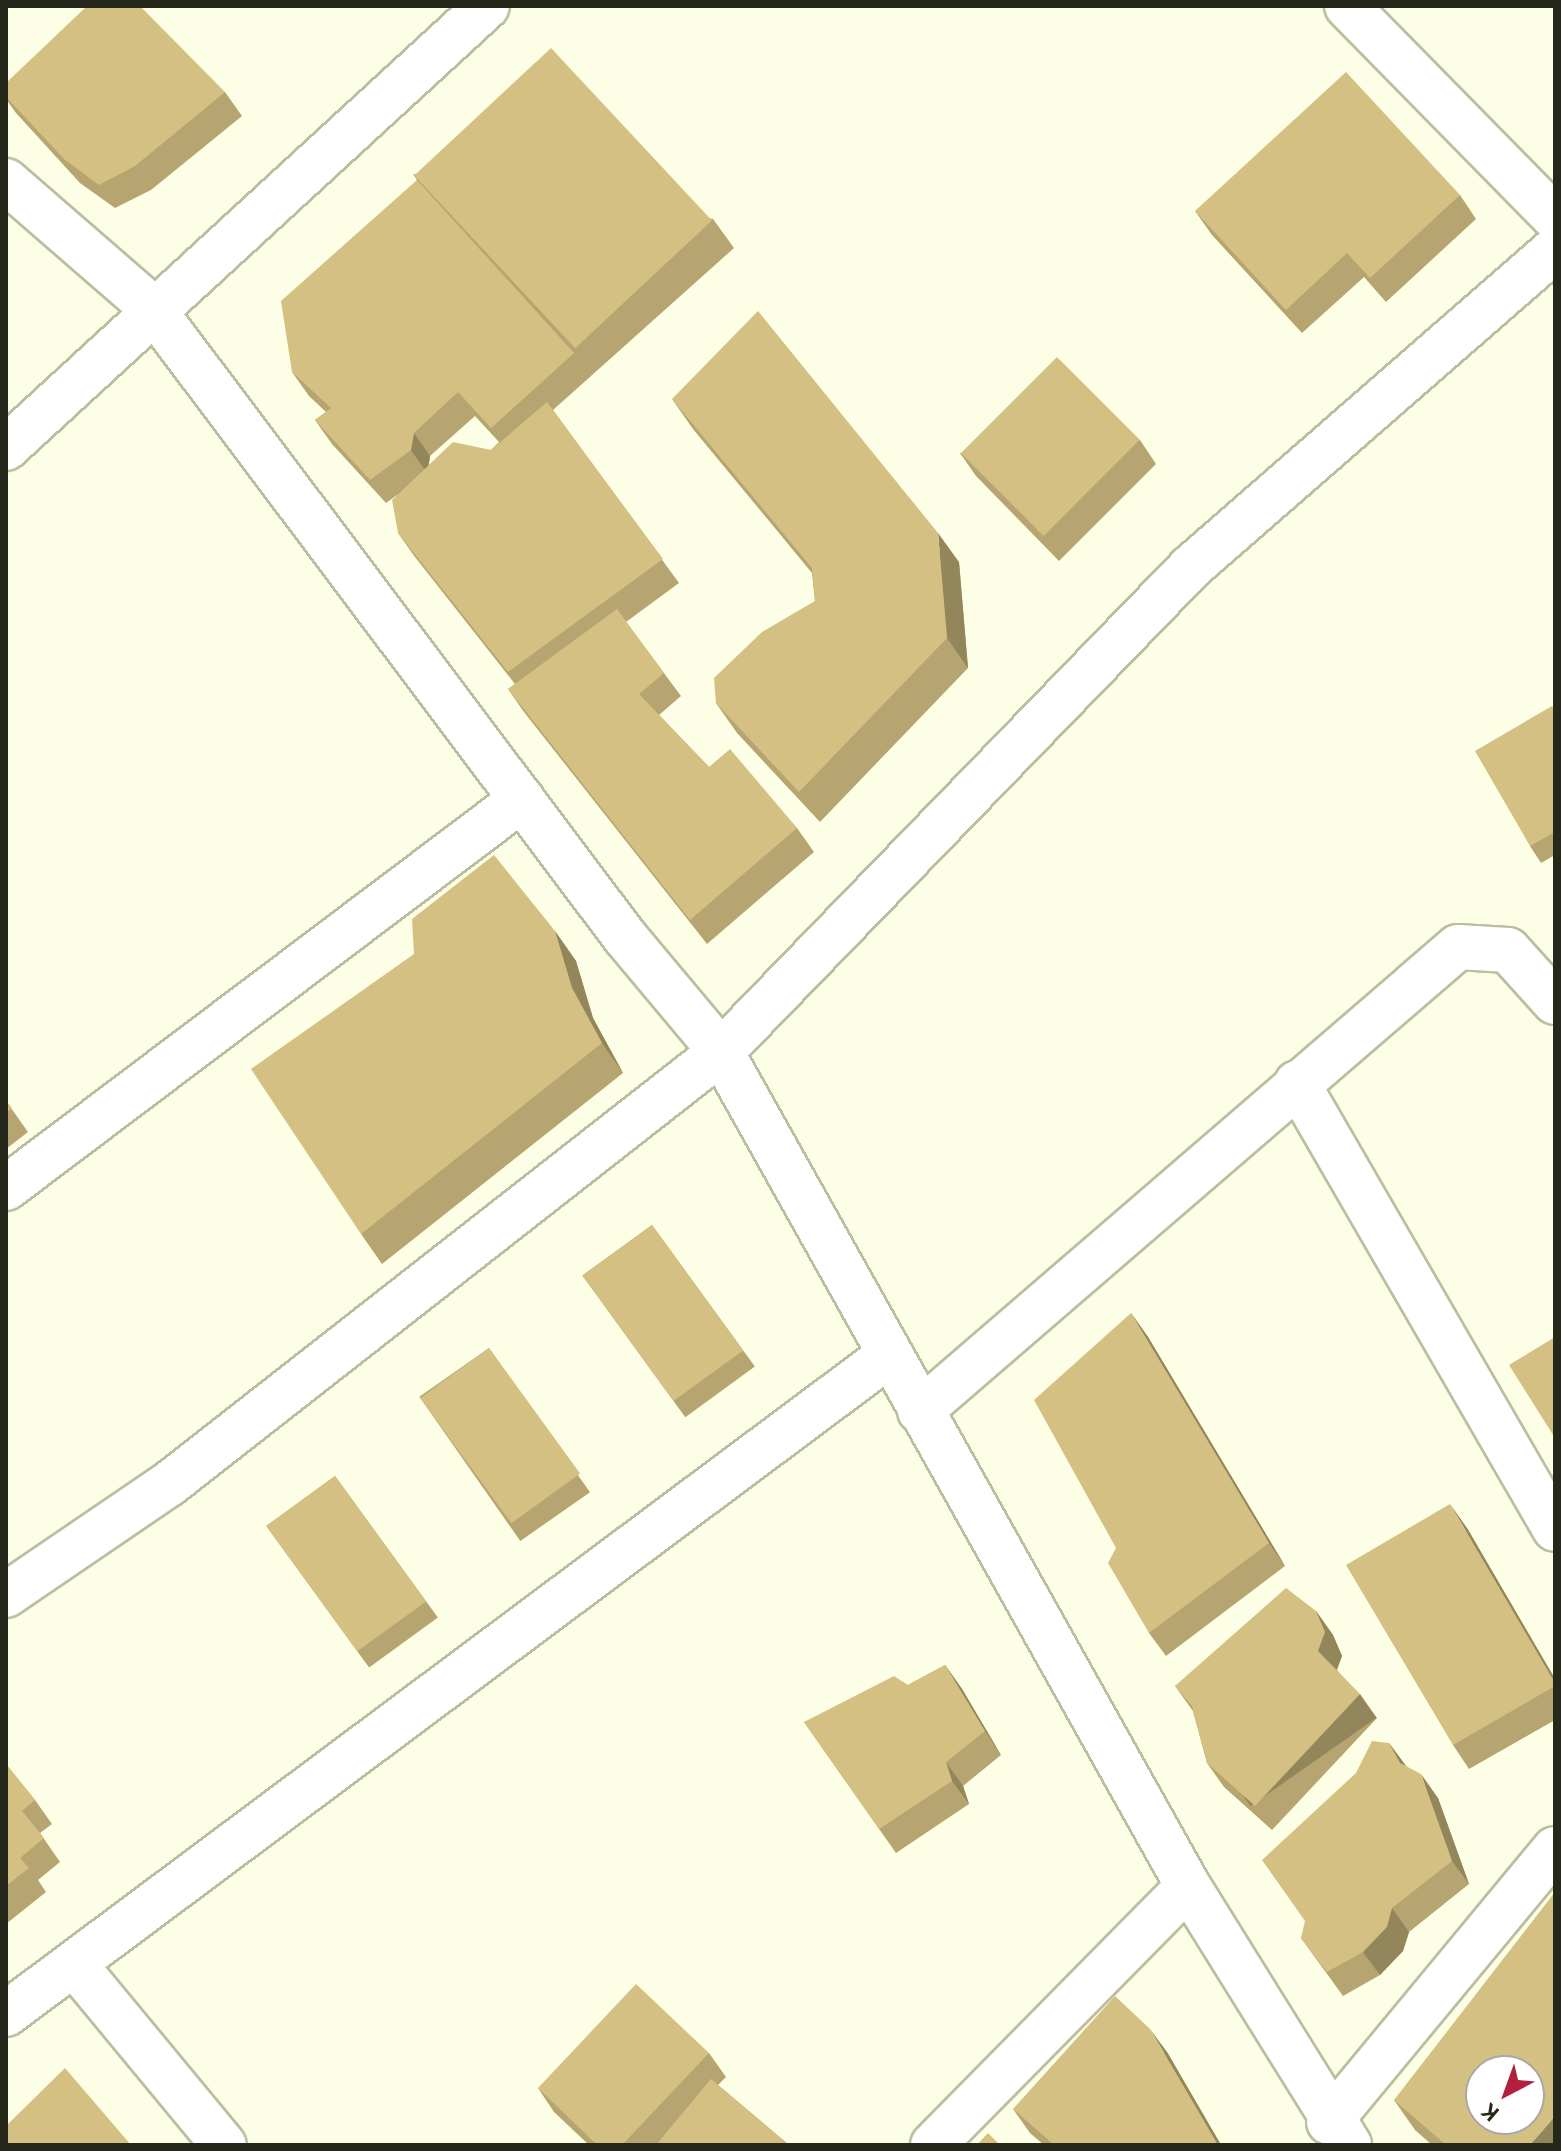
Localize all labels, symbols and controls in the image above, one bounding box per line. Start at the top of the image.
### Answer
north arrow [1465,2055,1545,2135]
text: K [1475,2096,1505,2128]

